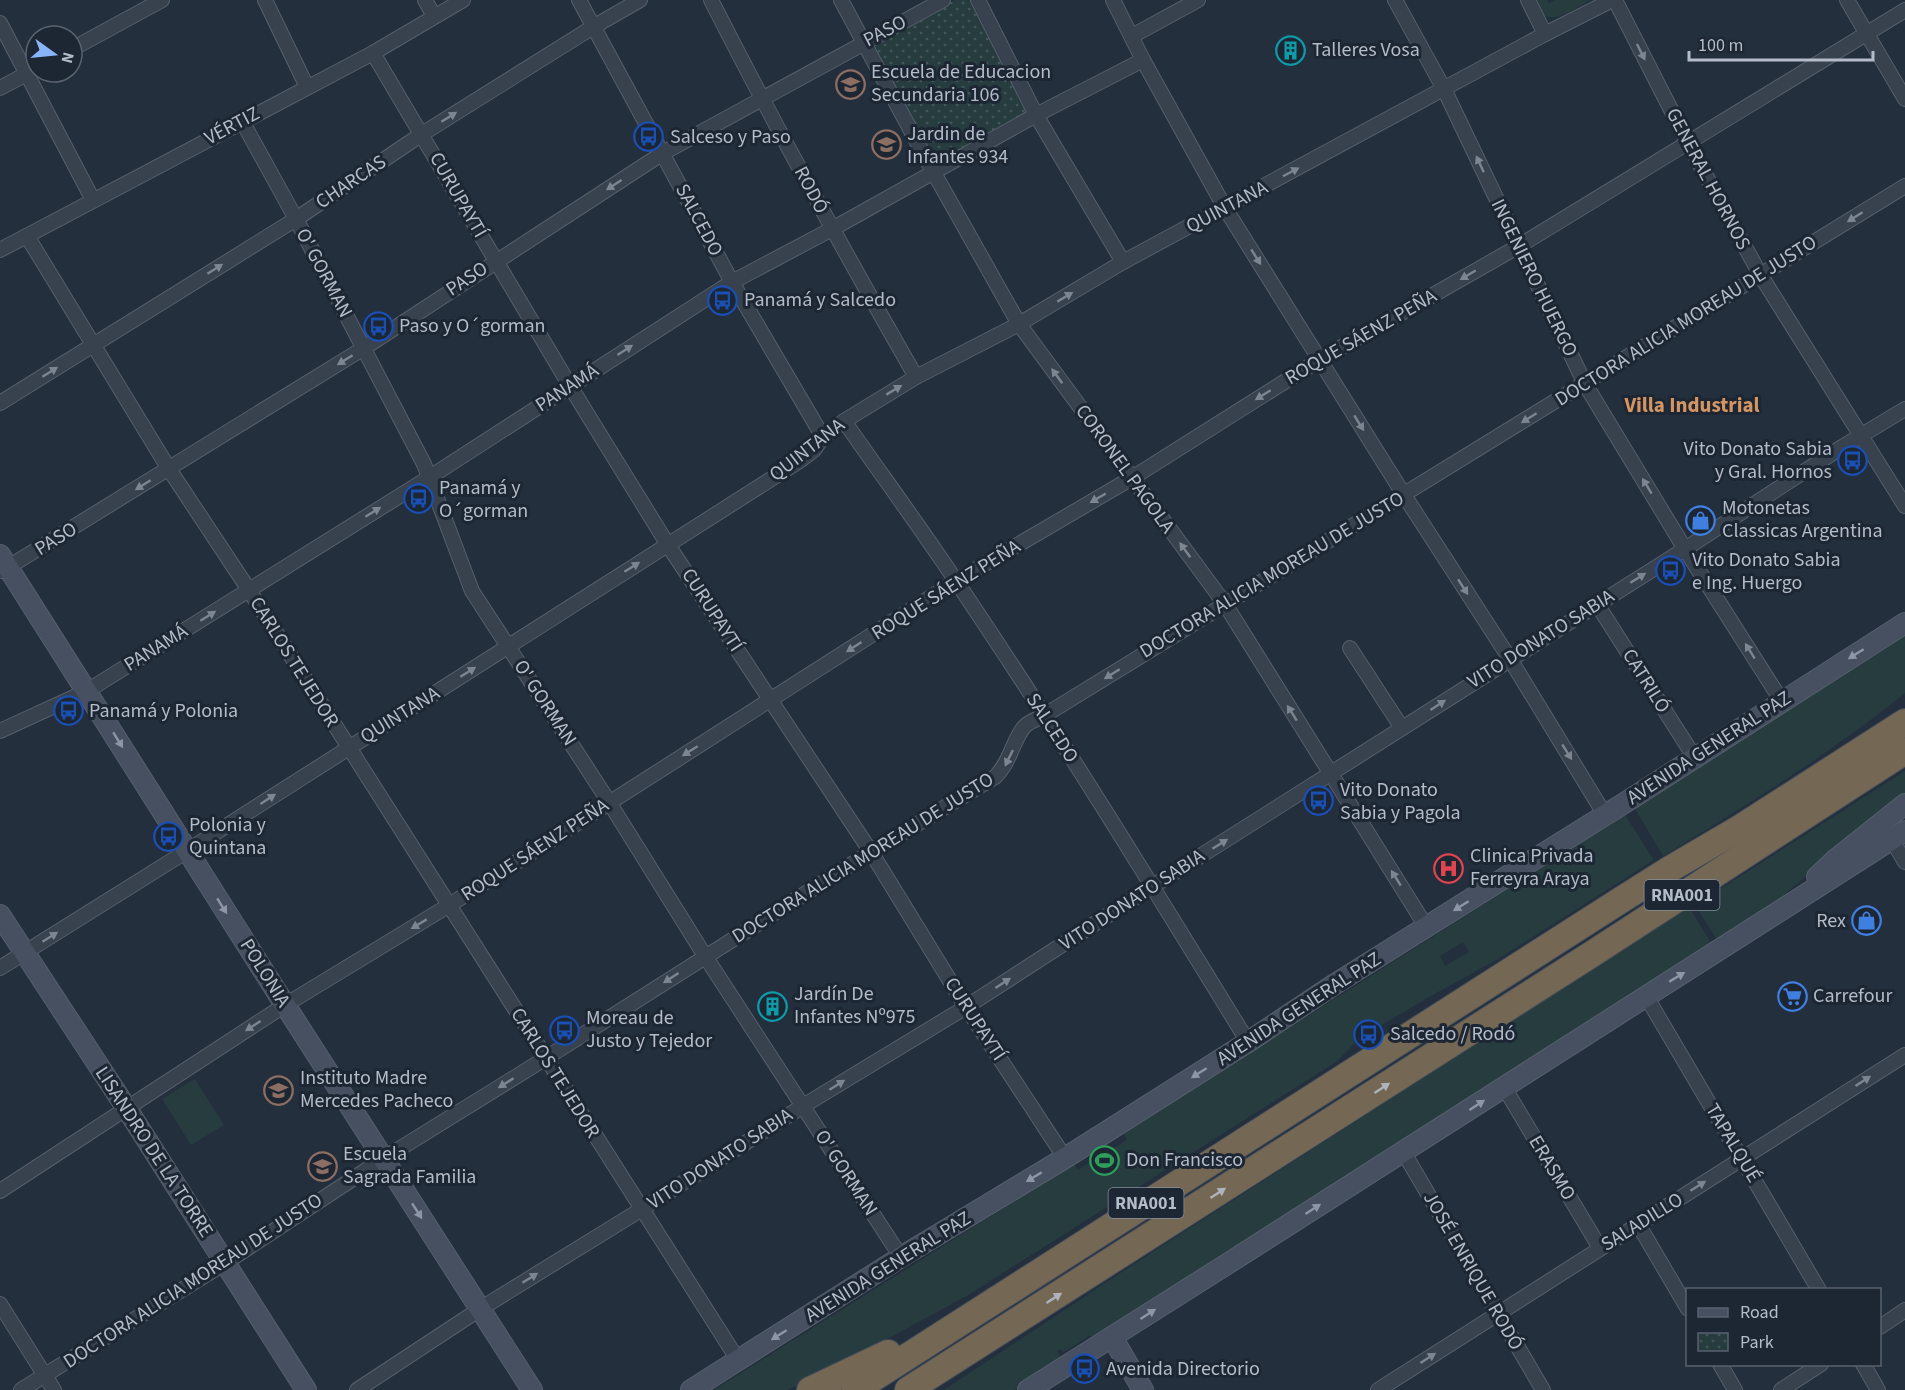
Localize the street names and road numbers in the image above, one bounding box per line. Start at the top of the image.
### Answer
street label: PASO [858,8,912,54]
street label: VÉRTIZ [200,100,264,152]
street label: GENERAL HORNOS [1659,103,1757,255]
street label: CURUPAYTÍ [422,147,494,244]
street label: CHARCAS [310,148,392,216]
street label: RODÓ [787,161,835,219]
street label: QUINTANA [1181,174,1273,240]
street label: SALCEDO [668,179,730,261]
street label: INGENIERO HUERGO [1484,195,1584,361]
street label: O' GORMAN [289,223,359,323]
street label: DOCTORA ALICIA MOREAU DE JUSTO [1550,229,1822,413]
street label: PASO [440,255,494,303]
street label: ROQUE SÁENZ PEÑA [1280,282,1442,392]
street label: PANAMÁ [530,357,604,419]
street label: CORONEL PAGOLA [1069,399,1181,539]
street label: QUINTANA [763,411,851,488]
street label: DOCTORA ALICIA MOREAU DE JUSTO [1135,485,1409,665]
street label: PASO [29,515,83,563]
street label: ROQUE SÁENZ PEÑA [866,533,1026,647]
street label: CURUPAYTÍ [675,563,750,658]
street label: VITO DONATO SABIA [1462,582,1620,695]
street label: CARLOS TEJEDOR [243,591,345,733]
street label: PANAMÁ [119,617,193,679]
street label: CATRILÓ [1615,643,1677,719]
street label: O' GORMAN [507,654,583,752]
street label: QUINTANA [355,679,445,750]
street label: AVENIDA GENERAL PAZ [1621,684,1797,812]
street label: SALCEDO [1019,688,1085,768]
street label: DOCTORA ALICIA MOREAU DE JUSTO [727,766,999,950]
street label: ROQUE SÁENZ PEÑA [456,792,614,908]
street label: VITO DONATO SABIA [1054,842,1210,958]
road number: RNA001 [1644,880,1720,910]
street label: POLONIA [233,933,297,1013]
street label: AVENIDA GENERAL PAZ [1211,945,1387,1073]
street label: CURUPAYTÍ [938,972,1013,1067]
street label: CARLOS TEJEDOR [504,1002,606,1144]
street label: LISANDRO DE LA TORRE [88,1061,220,1243]
street label: TAPALQUÉ [1698,1098,1768,1188]
street label: VITO DONATO SABIA [642,1101,798,1217]
street label: O' GORMAN [808,1124,884,1222]
street label: ERASMO [1522,1130,1582,1206]
street label: JOSÉ ENRIQUE RODÓ [1416,1186,1530,1356]
street label: SALADILLO [1596,1186,1688,1258]
street label: DOCTORA ALICIA MOREAU DE JUSTO [58,1187,328,1375]
road number: RNA001 [1108,1188,1184,1218]
street label: AVENIDA GENERAL PAZ [800,1205,976,1329]

